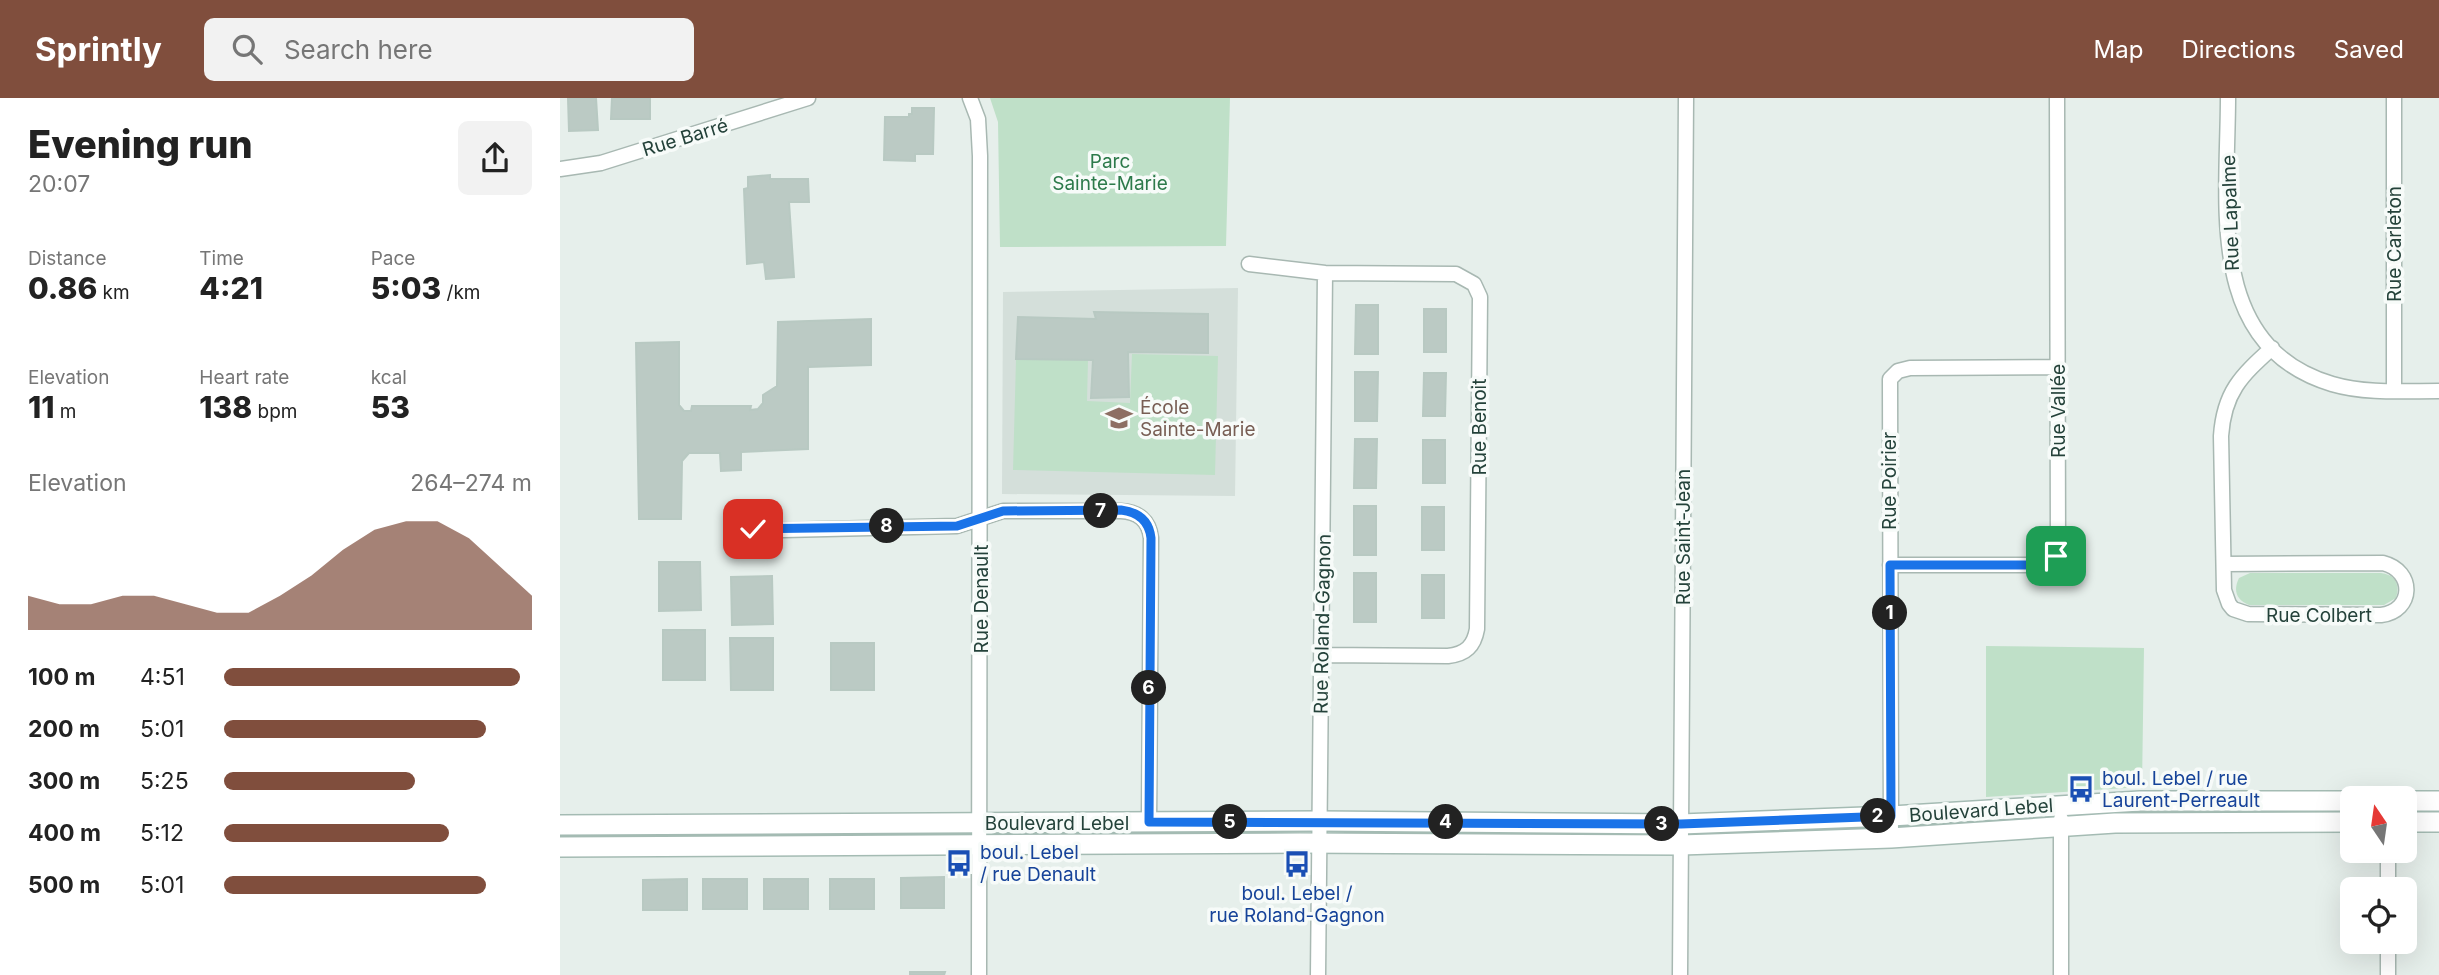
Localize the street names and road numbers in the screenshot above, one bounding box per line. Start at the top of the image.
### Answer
street label: Rue Barré [640,114,731,161]
street label: Rue Lapalme [2217,155,2244,271]
street label: Rue Carleton [2383,186,2406,302]
street label: Rue Vallée [2047,364,2070,458]
street label: Rue Benoit [1468,379,1491,475]
street label: Rue Poirier [1878,432,1901,530]
street label: Rue Saint-Jean [1672,469,1695,605]
street label: Rue Roland-Gagnon [1309,534,1336,714]
street label: Rue Denault [970,545,993,653]
street label: Rue Colbert [2266,604,2372,627]
street label: Boulevard Lebel [1908,794,2054,827]
street label: Boulevard Lebel [985,812,1129,835]

